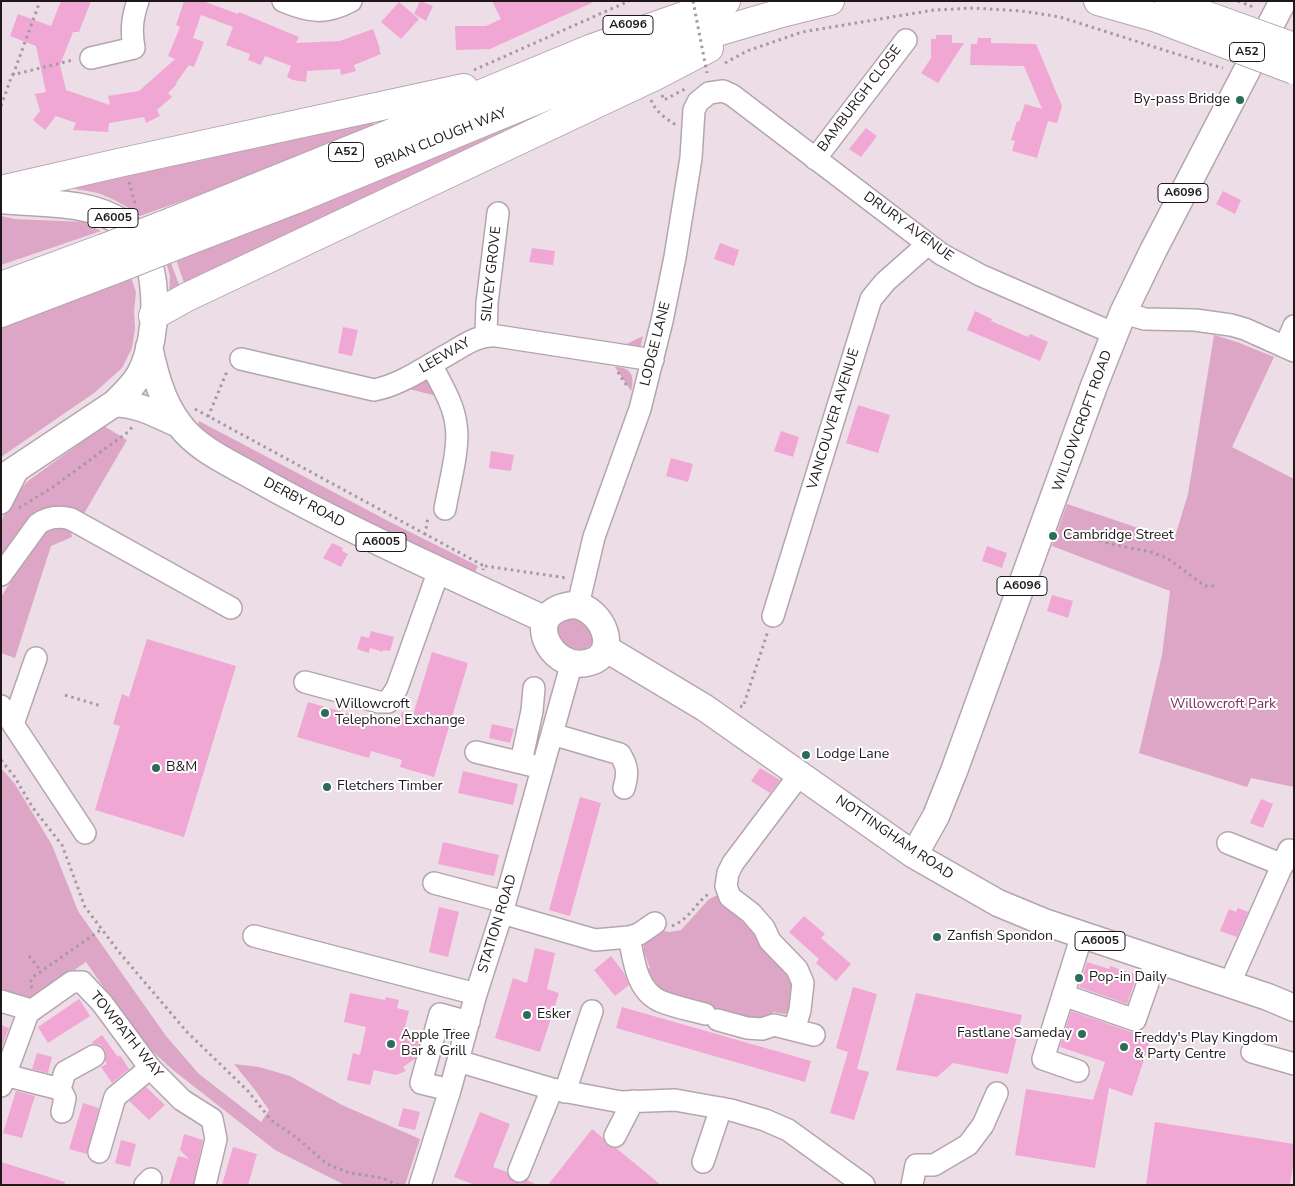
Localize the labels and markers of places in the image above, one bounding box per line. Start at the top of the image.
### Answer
place label: By-pass Bridge [1133,92,1230,108]
marker: By-pass Bridge [1234,94,1246,106]
place label: Cambridge Street [1063,528,1174,544]
marker: Cambridge Street [1047,530,1059,542]
place label: Willowcroft Telephone Exchange [335,697,465,730]
marker: Willowcroft Telephone Exchange [319,707,331,719]
place label: Lodge Lane [816,747,889,763]
marker: Lodge Lane [800,749,812,761]
place label: B&M [166,760,197,776]
marker: B&M [150,762,162,774]
place label: Fletchers Timber [337,779,442,795]
marker: Fletchers Timber [321,781,333,793]
place label: Zanfish Spondon [947,929,1053,945]
marker: Zanfish Spondon [931,931,943,943]
place label: Pop-in Daily [1089,970,1167,986]
marker: Pop-in Daily [1073,972,1085,984]
place label: Esker [537,1007,571,1023]
marker: Esker [521,1009,533,1021]
place label: Fastlane Sameday [957,1026,1072,1042]
place label: Apple Tree Bar & Grill [401,1028,470,1060]
marker: Fastlane Sameday [1076,1028,1088,1040]
place label: Freddy's Play Kingdom & Party Centre [1134,1031,1278,1064]
marker: Apple Tree Bar & Grill [385,1038,397,1050]
marker: Freddy's Play Kingdom & Party Centre [1118,1041,1130,1053]

